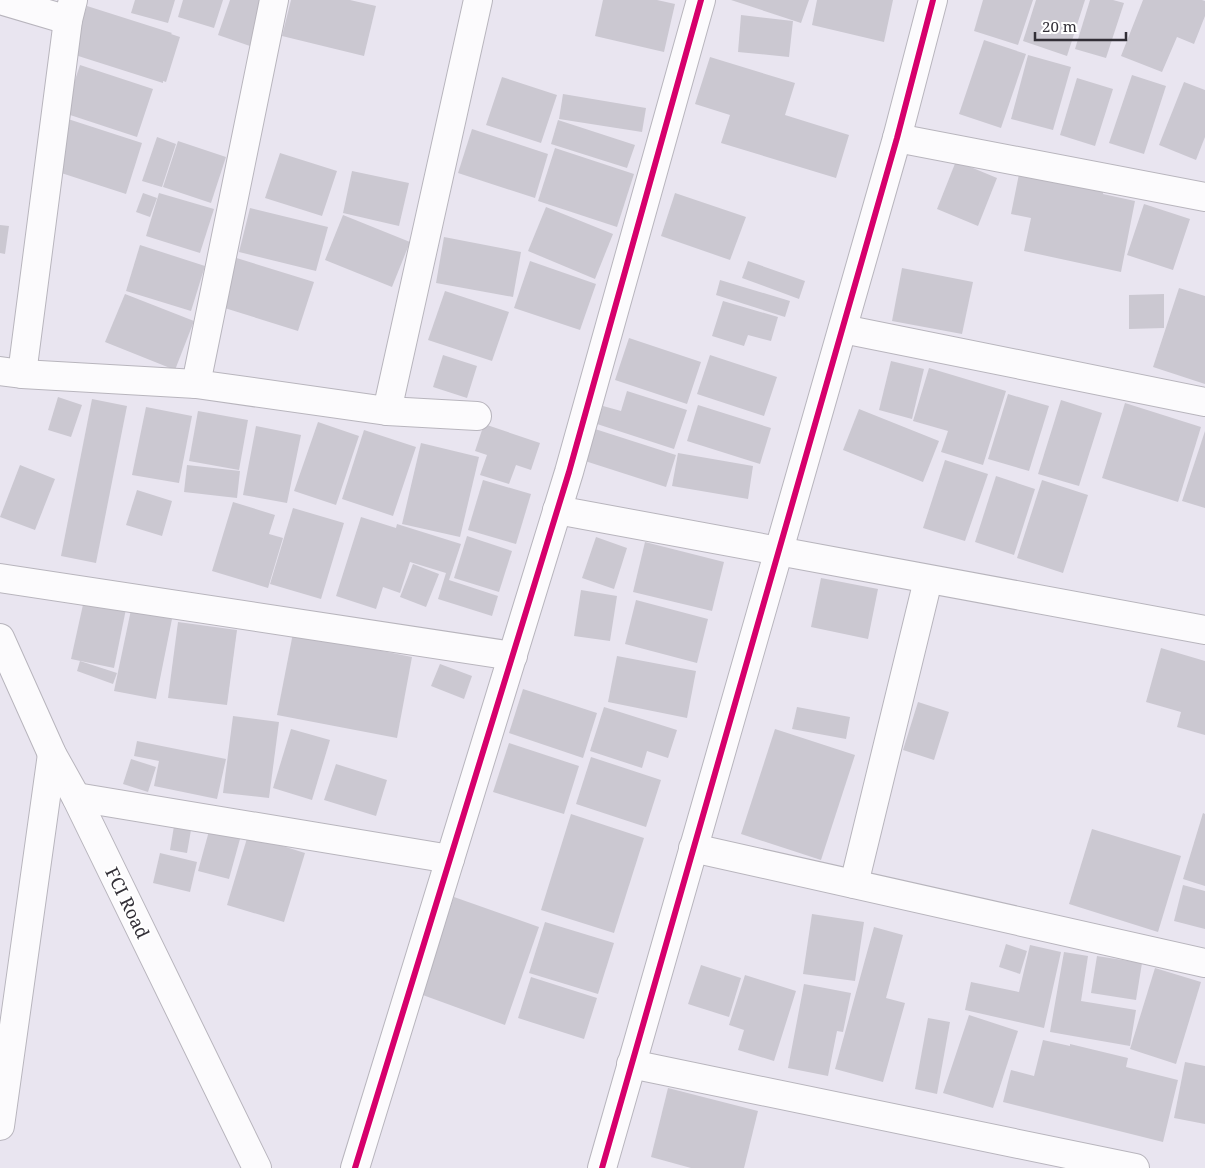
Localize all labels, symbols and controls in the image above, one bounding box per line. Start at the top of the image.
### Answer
scale bar [1035,10,1126,42]
text: 20 m [1042,16,1077,36]
street label: FCI Road [100,863,155,942]

